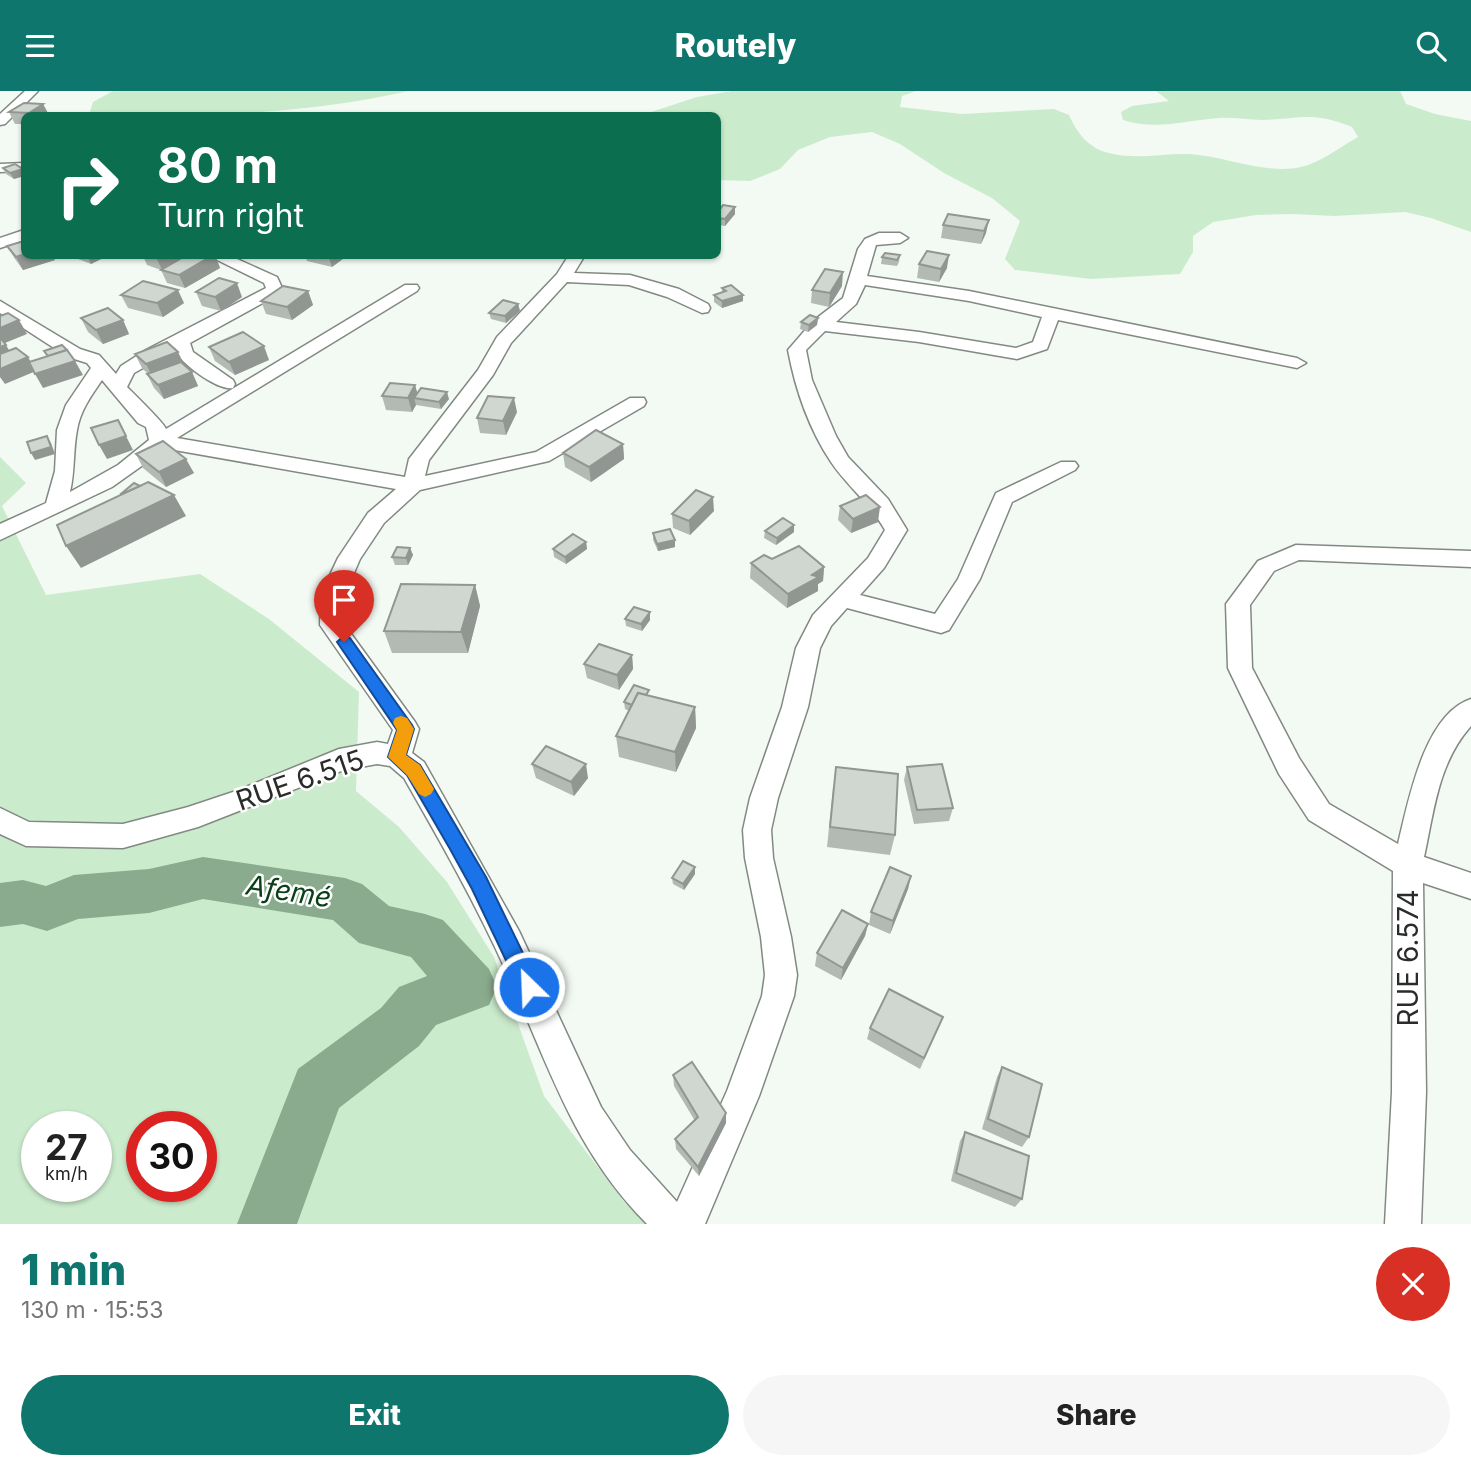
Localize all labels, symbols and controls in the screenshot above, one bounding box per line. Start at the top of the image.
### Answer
text: Routely [675,26,796,65]
icon: menu [21,27,59,65]
icon: search [1412,27,1450,65]
text: 80 m [157,136,278,195]
icon: right [42,140,133,231]
text: Turn right [157,196,304,235]
pin [314,570,374,642]
icon: arrive [325,581,363,619]
street label: RUE 6.515 [232,742,368,818]
water label: Afemé [243,867,334,914]
street label: RUE 6.574 [1391,890,1425,1026]
position arrow [492,950,566,1024]
speed limit sign: 30 [126,1111,217,1202]
text: 27 [45,1126,88,1168]
text: km/h [45,1163,88,1184]
text: 1 min [21,1244,126,1295]
button: close [1376,1247,1450,1321]
text: 130 m · 15:53 [21,1296,163,1324]
button: Exit [21,1375,729,1455]
button: Share [743,1375,1450,1455]

